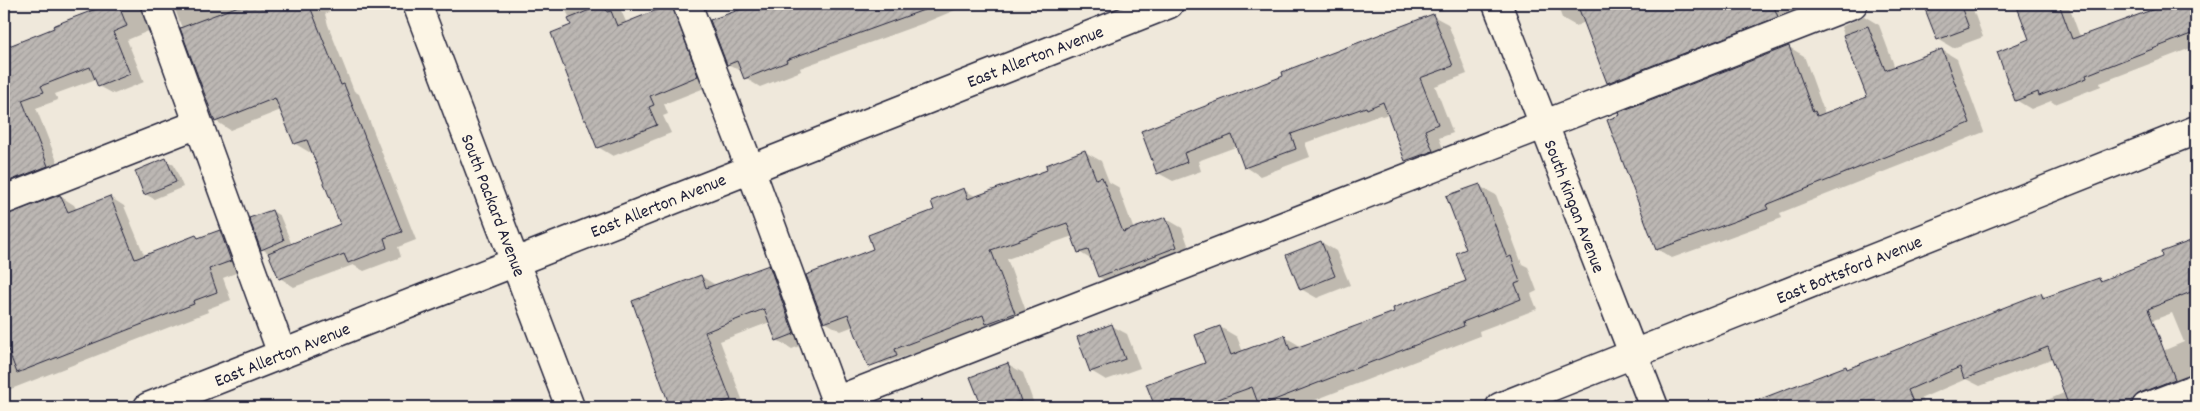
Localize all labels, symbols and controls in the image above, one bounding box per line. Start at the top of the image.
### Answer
street label: East Allerton Avenue [964,21,1108,96]
street label: South Packard Avenue [453,131,530,281]
street label: South Kingan Avenue [1536,137,1610,277]
street label: East Allerton Avenue [587,169,731,246]
street label: East Bottsford Avenue [1773,231,1927,312]
street label: East Allerton Avenue [211,318,355,395]

